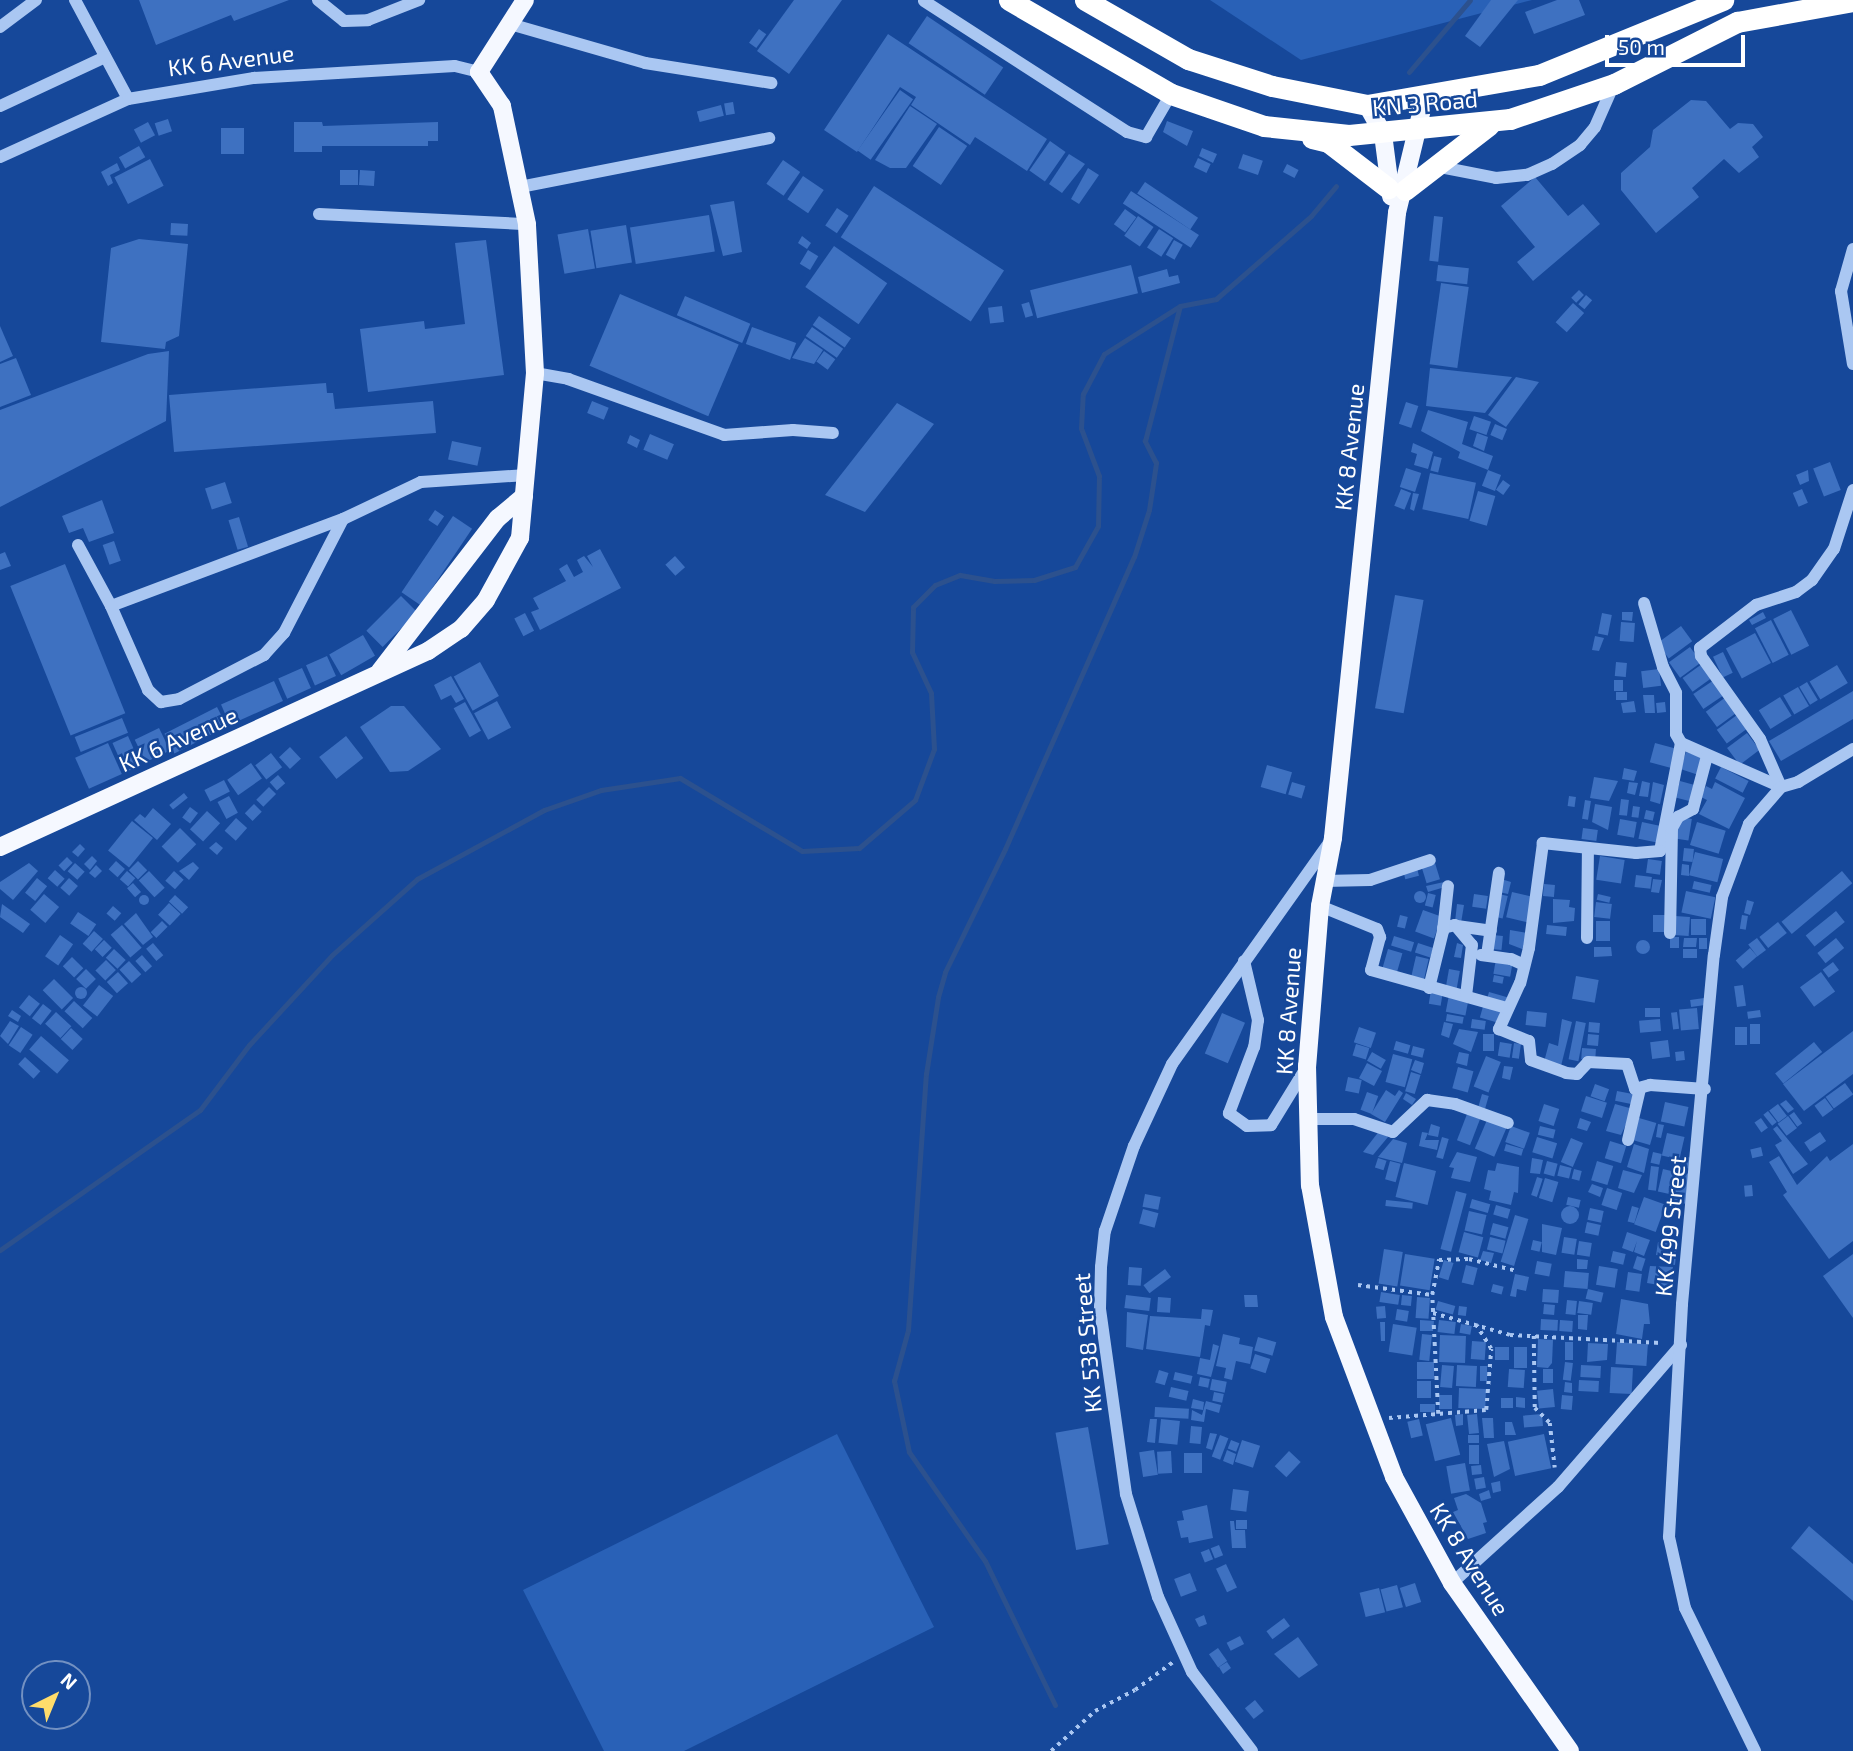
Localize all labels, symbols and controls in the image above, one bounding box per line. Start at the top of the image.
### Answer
scale bar [1608,21,1748,65]
text: 50 m [1618,34,1665,59]
street label: KK 6 Avenue [166,39,296,81]
street label: KN 3 Road [1371,85,1479,121]
street label: KK 8 Avenue [1329,382,1369,512]
street label: KK 6 Avenue [114,700,242,778]
street label: KK 8 Avenue [1270,946,1306,1076]
street label: KK 499 Street [1649,1154,1691,1298]
street label: KK 538 Street [1067,1272,1107,1414]
street label: KK 8 Avenue [1424,1497,1516,1621]
north arrow [21,1660,91,1730]
text: N [56,1668,82,1694]

